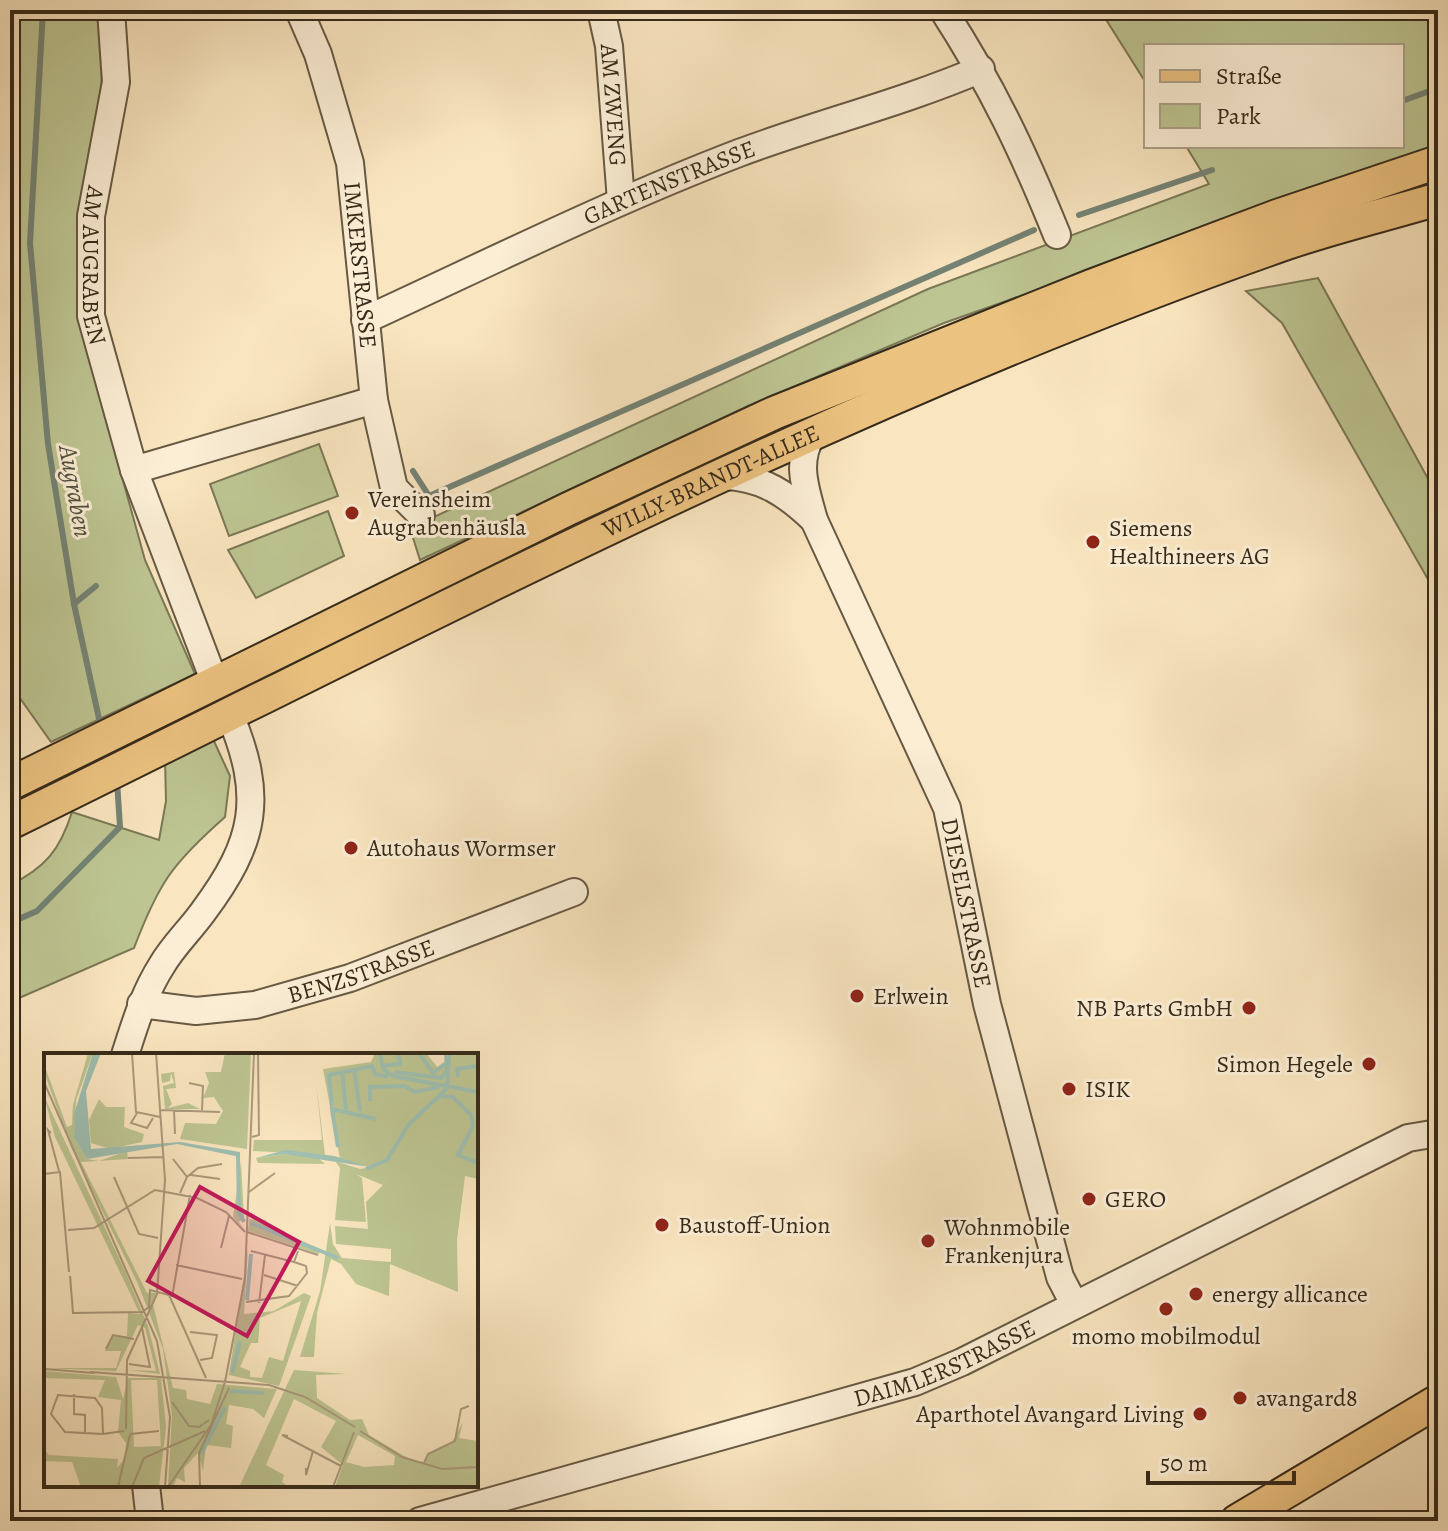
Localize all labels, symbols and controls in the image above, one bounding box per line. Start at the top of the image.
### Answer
street label: AM ZWENG [593,42,634,167]
legend [1144,44,1404,148]
text: Straße [1216,60,1282,92]
text: Park [1216,100,1261,132]
street label: GARTENSTRASSE [578,132,760,233]
street label: IMKERSTRASSE [336,180,385,350]
street label: AM AUGRABEN [75,182,114,349]
street label: WILLY-BRANDT-ALLEE [596,417,825,545]
water label: Augraben [50,440,101,540]
place label: Vereinsheim Augrabenhäusla [367,483,527,543]
marker: Vereinsheim Augrabenhäusla [343,504,361,522]
place label: Siemens Healthineers AG [1109,512,1270,572]
marker: Siemens Healthineers AG [1084,533,1102,551]
street label: DIESELSTRASSE [933,815,999,991]
place label: Autohaus Wormser [366,832,556,864]
marker: Autohaus Wormser [342,839,360,857]
street label: BENZSTRASSE [284,931,439,1011]
place label: Erlwein [873,980,949,1012]
marker: Erlwein [848,987,866,1005]
place label: NB Parts GmbH [1076,992,1233,1024]
marker: NB Parts GmbH [1240,999,1258,1017]
place label: Simon Hegele [1216,1048,1353,1080]
inset map [44,1053,478,1487]
marker: Simon Hegele [1360,1055,1378,1073]
place label: ISIK [1085,1073,1130,1105]
marker: ISIK [1060,1080,1078,1098]
place label: GERO [1105,1183,1166,1215]
marker: GERO [1080,1190,1098,1208]
place label: Baustoff-Union [678,1209,830,1241]
place label: Wohnmobile Frankenjura [943,1211,1070,1271]
marker: Baustoff-Union [653,1216,671,1234]
marker: Wohnmobile Frankenjura [919,1232,937,1250]
place label: energy allicance [1212,1278,1368,1310]
marker: energy allicance [1187,1285,1205,1303]
marker: momo mobilmodul [1157,1300,1175,1318]
street label: DAIMLERSTRASSE [850,1312,1041,1415]
place label: momo mobilmodul [1072,1320,1261,1352]
place label: avangard8 [1256,1382,1358,1414]
marker: avangard8 [1231,1389,1249,1407]
place label: Aparthotel Avangard Living [915,1398,1184,1430]
marker: Aparthotel Avangard Living [1191,1405,1209,1423]
scale bar [1148,1435,1294,1485]
text: 50 m [1160,1447,1208,1479]

